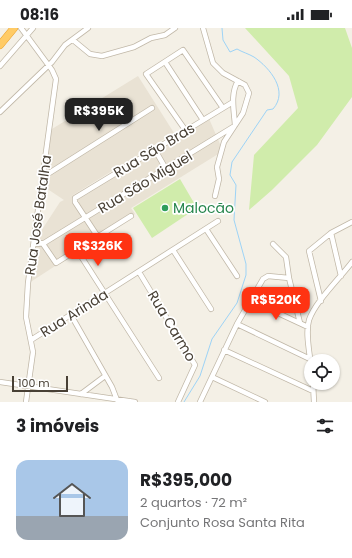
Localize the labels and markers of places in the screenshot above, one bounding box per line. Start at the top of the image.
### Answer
pin: R$395K [66,98,132,132]
place label: Malocão [173,198,234,218]
marker: Malocão [160,203,170,213]
pin: R$326K [65,233,131,267]
pin: R$520K [243,287,309,321]

